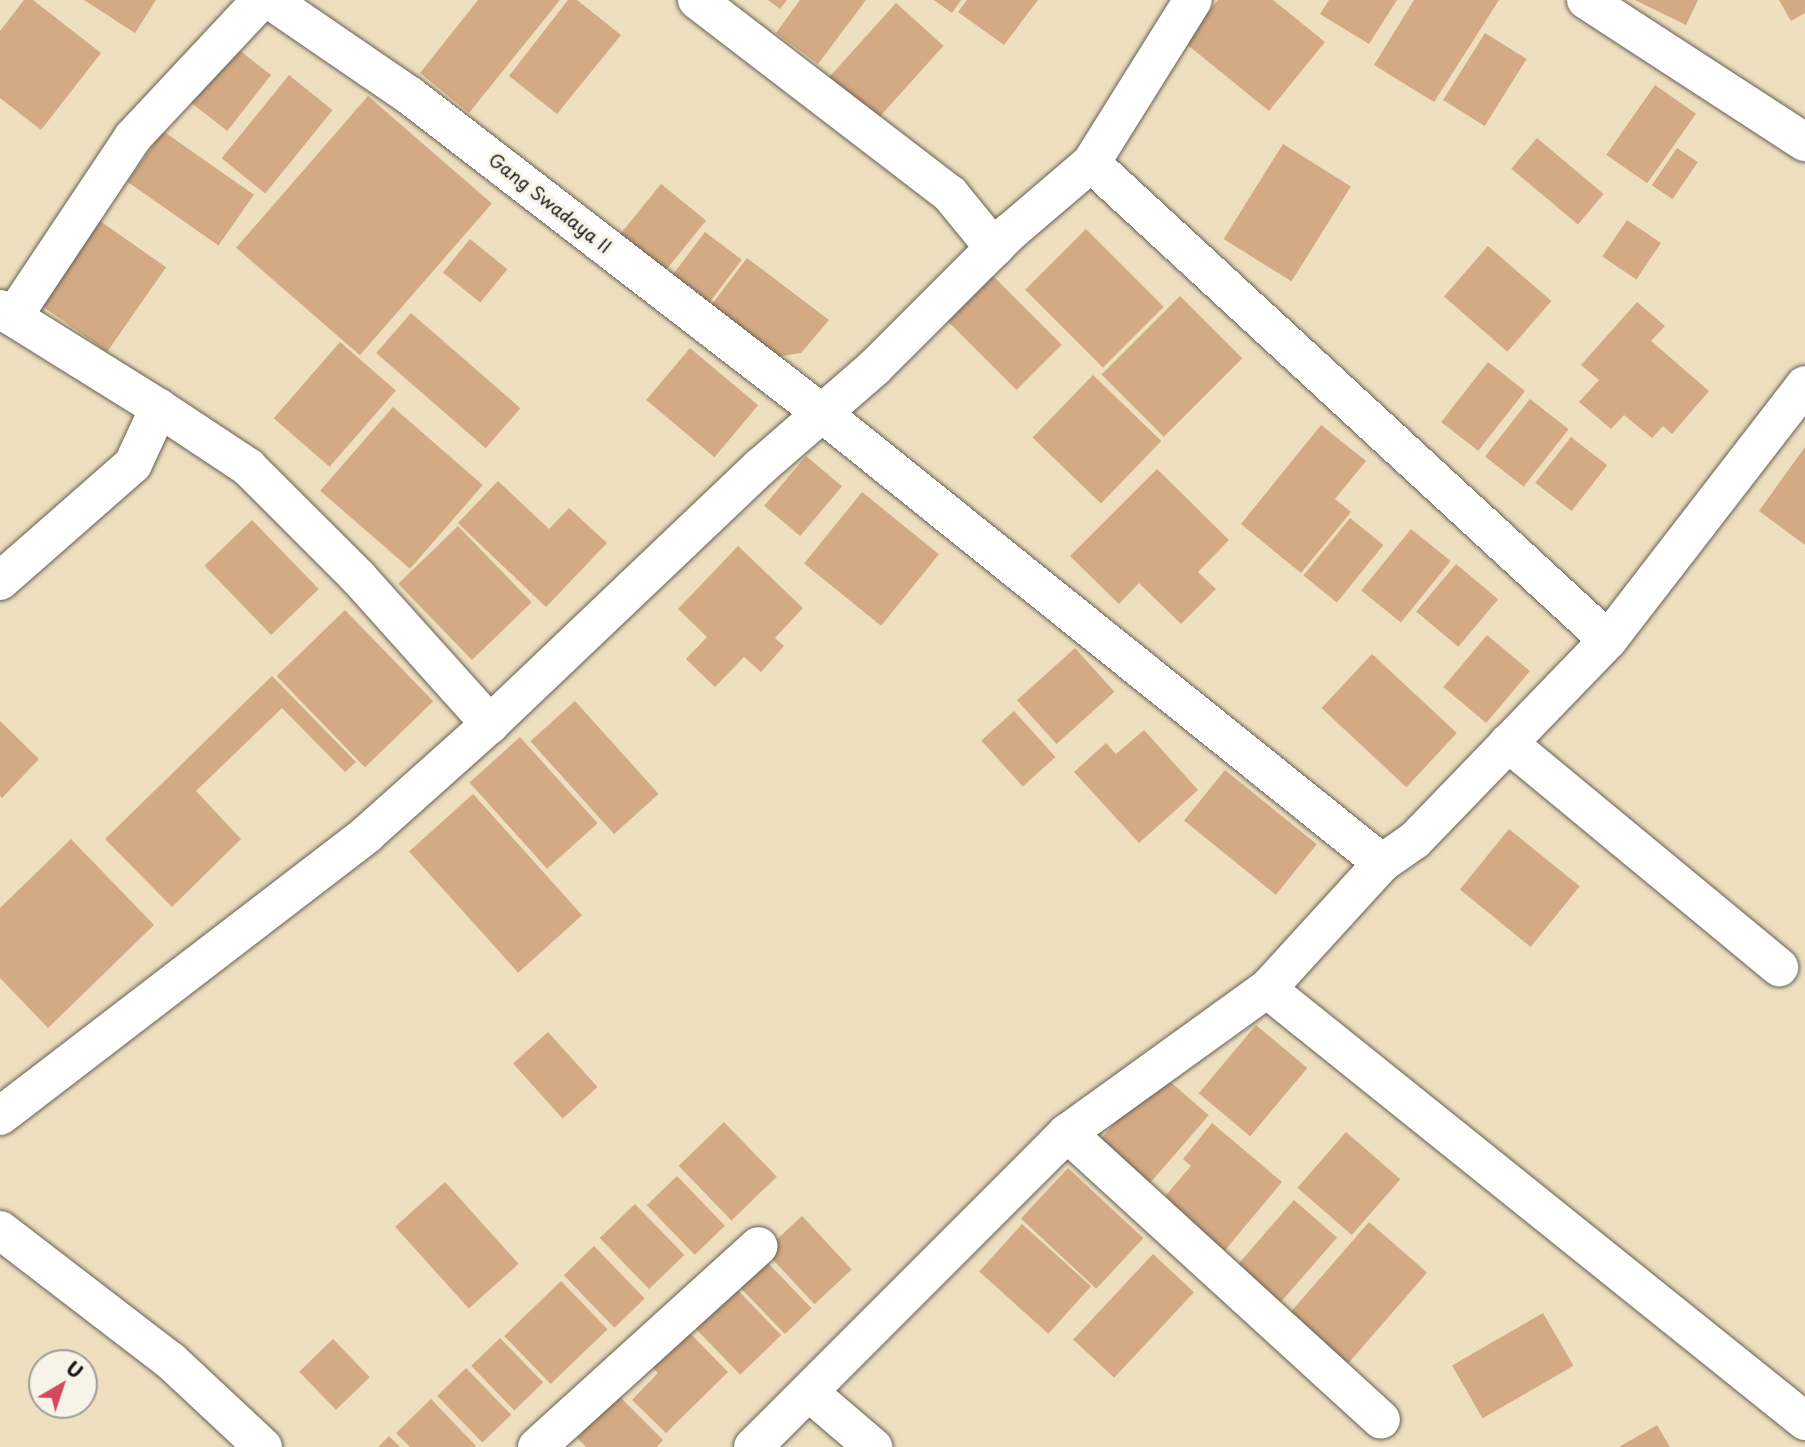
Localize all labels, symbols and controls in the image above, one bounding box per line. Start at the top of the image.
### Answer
street label: Gang Swadaya II [484,148,616,258]
north arrow [28,1349,98,1419]
text: U [61,1354,89,1385]

